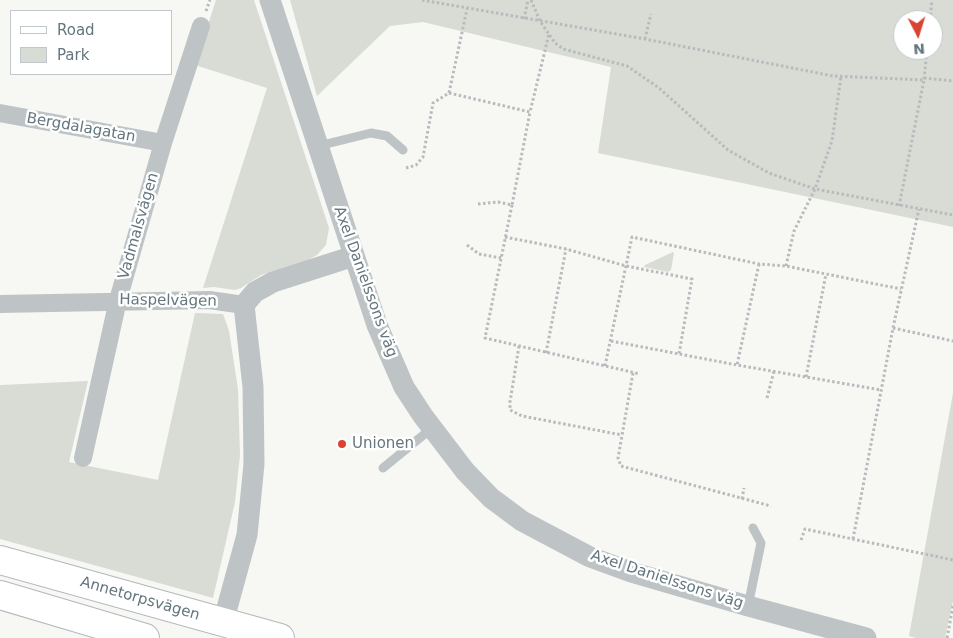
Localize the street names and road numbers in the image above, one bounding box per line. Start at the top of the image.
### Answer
street label: Bergdalagatan [25,110,137,146]
street label: Vadmalsvägen [115,171,163,281]
street label: Axel Danielssons väg [329,204,401,360]
street label: Haspelvägen [119,291,217,311]
street label: Axel Danielssons väg [589,547,745,613]
street label: Annetorpsvägen [78,573,202,625]

